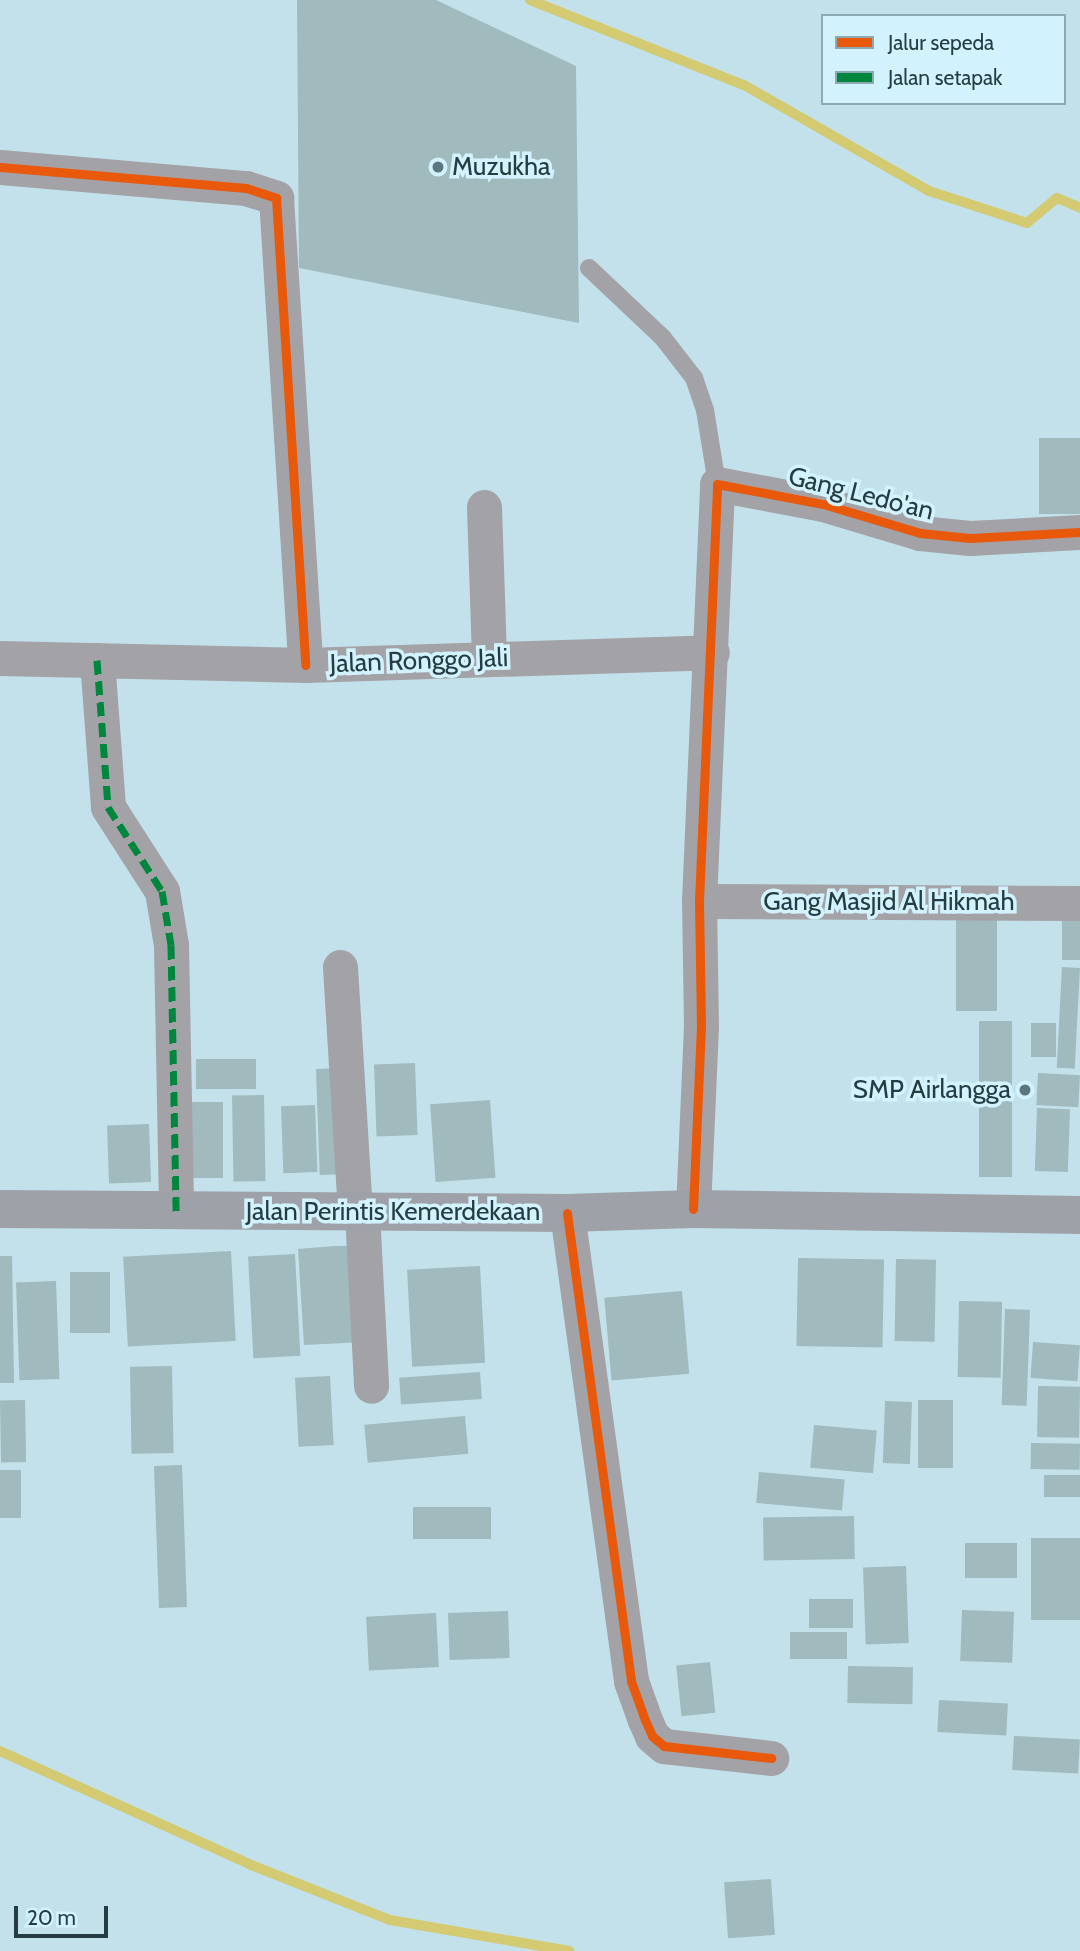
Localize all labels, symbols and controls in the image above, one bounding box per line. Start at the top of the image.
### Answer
legend [821,14,1066,105]
text: Jalur sepeda [888,30,994,55]
text: Jalan setapak [888,65,1003,90]
place label: Muzukha [452,151,551,183]
marker: Muzukha [430,159,446,175]
street label: Gang Ledo'an [785,461,937,527]
street label: Jalan Ronggo Jali [329,642,509,680]
street label: Gang Masjid Al Hikmah [763,886,1015,918]
place label: SMP Airlangga [853,1074,1011,1106]
marker: SMP Airlangga [1017,1082,1033,1098]
street label: Jalan Perintis Kemerdekaan [246,1196,540,1228]
scale bar [18,1892,112,1936]
text: 20 m [27,1905,76,1930]

